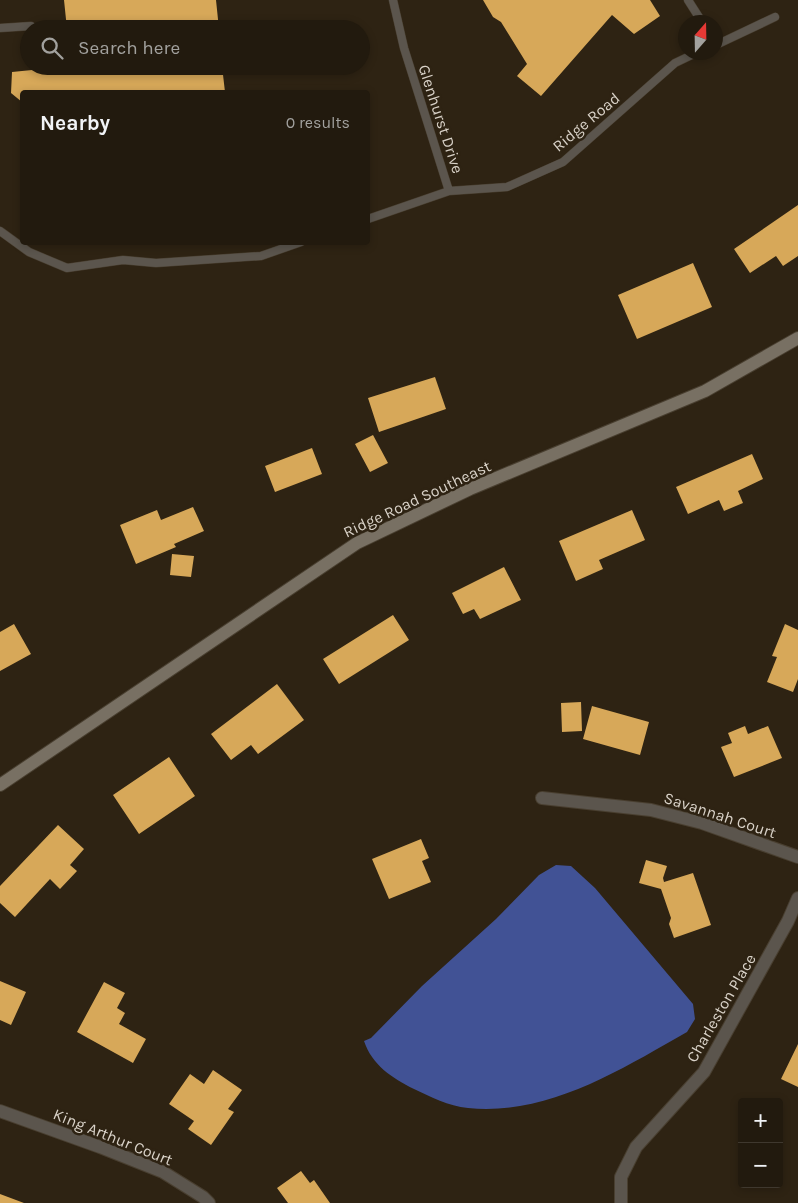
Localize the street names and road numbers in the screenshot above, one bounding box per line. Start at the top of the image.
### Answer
street label: Glenhurst Drive [414,62,468,176]
street label: Ridge Road [549,88,623,156]
street label: Ridge Road Southeast [340,456,494,542]
street label: Savannah Court [661,788,779,842]
street label: Charleston Place [682,950,760,1066]
street label: King Arthur Court [51,1104,175,1170]

